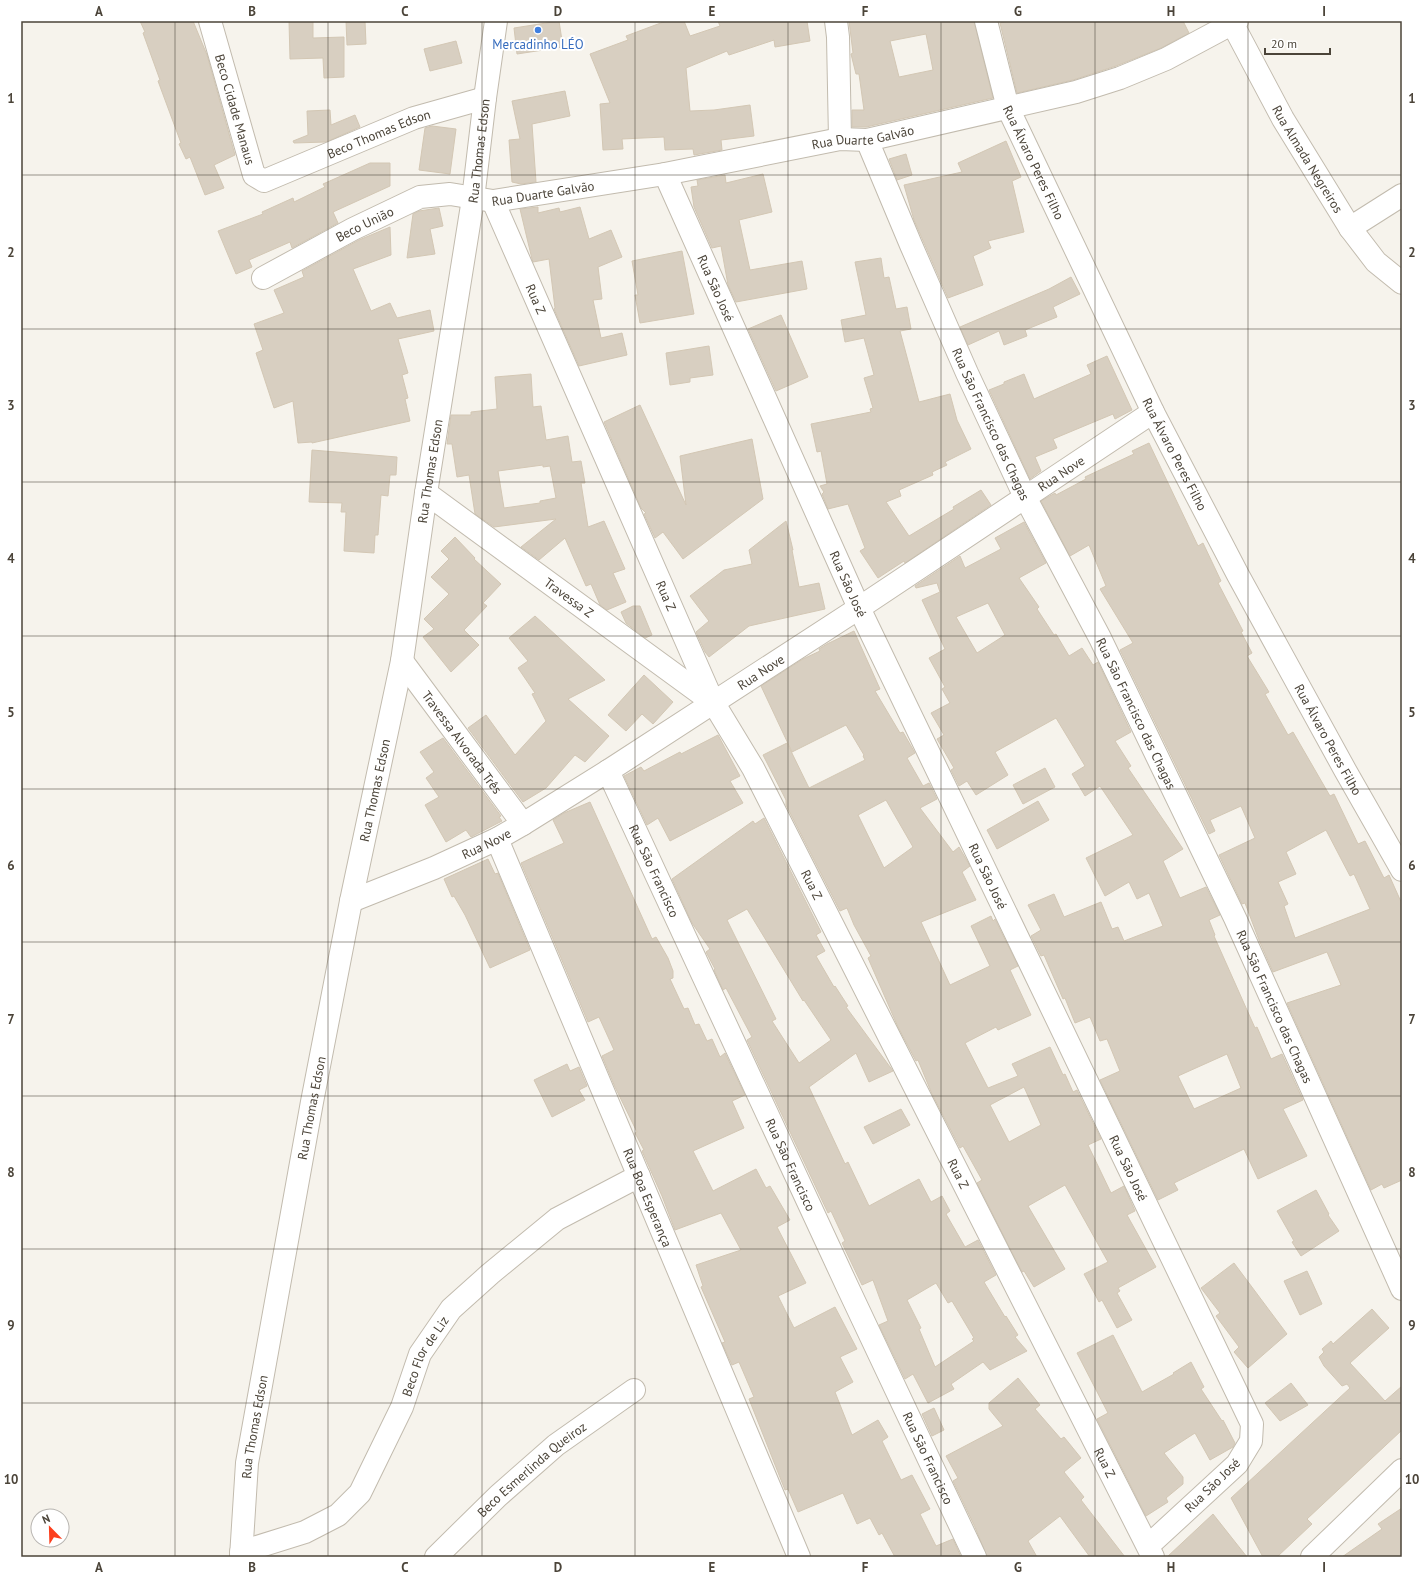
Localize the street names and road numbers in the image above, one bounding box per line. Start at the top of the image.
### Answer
street label: Beco Cidade Manaus [211,52,259,167]
street label: Rua Thomas Edson [464,98,494,204]
street label: Rua Almada Negreiros [1268,102,1347,216]
street label: Rua Álvaro Peres Filho [999,103,1068,223]
street label: Beco Thomas Edson [324,106,433,163]
street label: Rua Duarte Galvão [810,121,916,153]
street label: Rua Duarte Galvão [491,177,596,210]
street label: Beco União [333,203,396,246]
street label: Rua São José [693,252,738,324]
street label: Rua Z [521,281,550,317]
street label: Rua São Francisco das Chagas [948,345,1033,503]
street label: Rua Álvaro Peres Filho [1138,395,1211,514]
street label: Rua Thomas Edson [414,418,447,524]
street label: Rua Nove [1035,452,1088,495]
street label: Rua São José [825,548,870,620]
street label: Travessa Z [541,574,597,621]
street label: Rua Z [652,578,680,614]
street label: Rua São Francisco das Chagas [1092,635,1180,792]
street label: Rua Nove [734,651,788,694]
street label: Rua Álvaro Peres Filho [1290,681,1366,798]
street label: Travessa Alvorada Três [418,687,506,797]
street label: Rua Thomas Edson [356,737,394,843]
street label: Rua São Francisco [625,822,683,920]
street label: Rua Nove [459,825,514,863]
street label: Rua São José [965,841,1011,912]
street label: Rua Z [797,867,826,903]
street label: Rua São Francisco das Chagas [1232,927,1316,1086]
street label: Rua Thomas Edson [294,1055,330,1161]
street label: Rua São Francisco [761,1116,819,1214]
street label: Rua São José [1105,1132,1151,1204]
street label: Rua Boa Esperança [619,1146,676,1250]
street label: Rua Z [943,1156,973,1192]
street label: Beco Flor de Liz [398,1313,453,1399]
street label: Rua Thomas Edson [238,1374,272,1479]
street label: Rua São Francisco [899,1409,957,1507]
street label: Beco Esmerlinda Queiroz [474,1418,590,1521]
street label: Rua Z [1090,1445,1119,1481]
street label: Rua São José [1181,1455,1244,1516]

